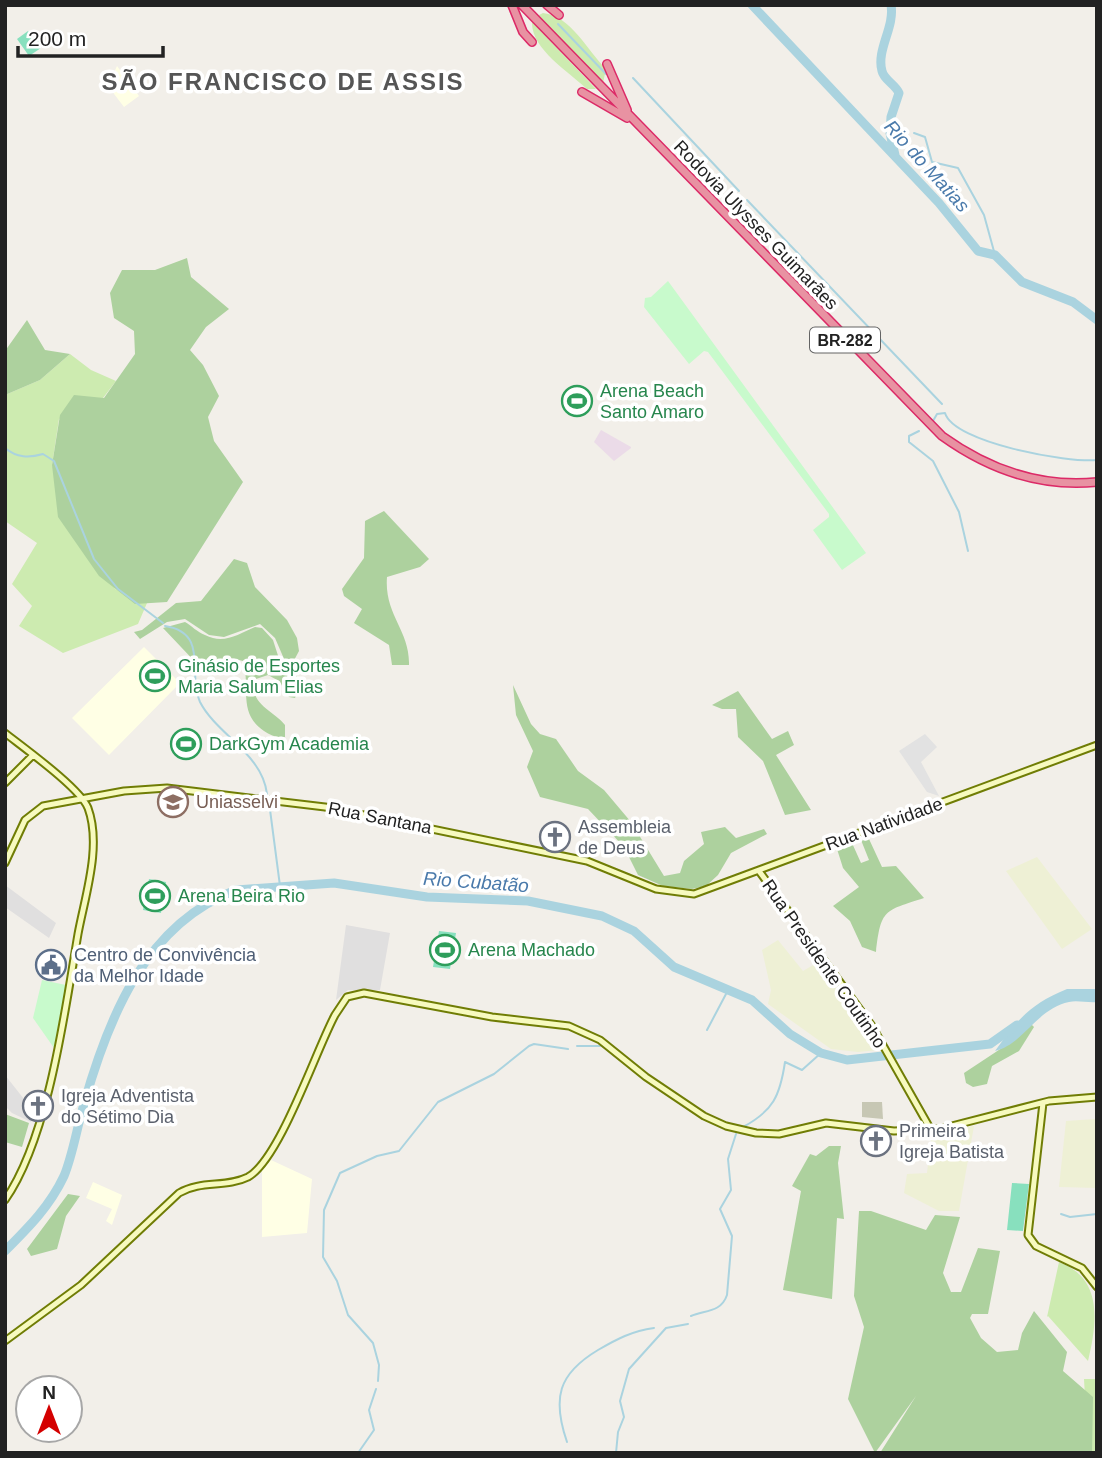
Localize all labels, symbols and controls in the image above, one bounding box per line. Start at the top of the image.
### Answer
scale bar [18,14,163,58]
text: 200 m [28,27,86,50]
district label: SÃO FRANCISCO DE ASSIS [101,68,465,95]
water label: Rio do Matias [880,116,974,217]
street label: Rodovia Ulysses Guimarães [670,136,842,314]
road number: BR-282 [810,328,880,352]
place label: Arena Beach Santo Amaro [600,381,704,422]
sports icon: Arena Beach Santo Amaro [560,384,594,418]
place label: Ginásio de Esportes Maria Salum Elias [178,656,340,697]
sports icon: Ginásio de Esportes Maria Salum Elias [138,659,172,693]
sports icon: DarkGym Academia [169,727,203,761]
place label: DarkGym Academia [209,734,370,754]
school or university icon: Uniasselvi [156,785,190,819]
place label: Uniasselvi [196,792,278,812]
street label: Rua Natividade [823,794,945,854]
street label: Rua Santana [327,798,434,838]
place label: Assembleia de Deus [578,817,672,858]
church icon: Assembleia de Deus [538,820,572,854]
water label: Rio Cubatão [423,868,529,896]
street label: Rua Presidente Coutinho [758,876,890,1052]
sports icon: Arena Beira Rio [138,879,172,913]
place label: Arena Beira Rio [178,886,305,906]
sports icon: Arena Machado [428,933,462,967]
place label: Arena Machado [468,940,595,960]
place label: Centro de Convivência da Melhor Idade [74,945,257,986]
public building icon: Centro de Convivência da Melhor Idade [34,948,68,982]
place label: Igreja Adventista do Sétimo Dia [61,1086,195,1127]
church icon: Igreja Adventista do Sétimo Dia [21,1089,55,1123]
place label: Primeira Igreja Batista [899,1121,1005,1162]
church icon: Primeira Igreja Batista [859,1124,893,1158]
north arrow [14,1374,84,1444]
text: N [42,1382,56,1403]

